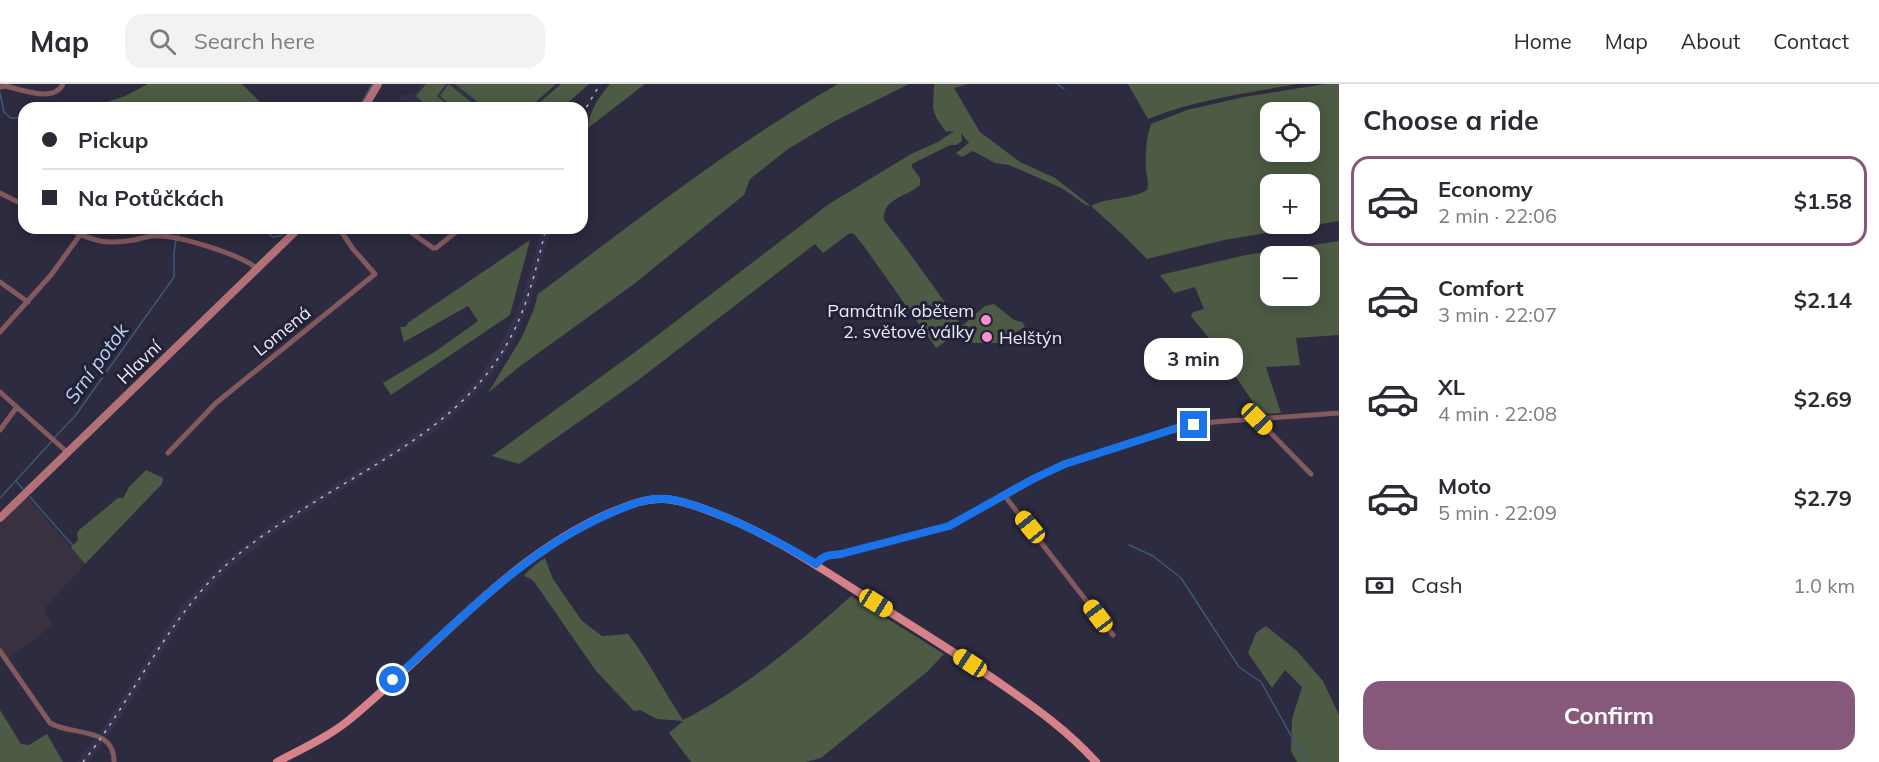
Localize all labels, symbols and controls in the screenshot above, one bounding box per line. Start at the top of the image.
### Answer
search box [125,14,545,68]
text: Map [30,24,89,59]
icon: search [146,25,179,58]
text: Search here [194,27,315,55]
text: Home [1514,28,1572,54]
text: Map [1605,28,1648,54]
text: About [1681,28,1740,54]
text: Contact [1773,28,1849,54]
map controls [1260,102,1320,306]
button: locate [1260,102,1320,162]
text: Choose a ride [1363,103,1539,137]
text: Pickup [78,126,148,154]
button: + [1260,174,1320,234]
icon: car [1366,174,1420,228]
text: Economy [1438,175,1533,203]
text: Na Potůčkách [78,184,224,212]
text: $1.58 [1794,187,1852,215]
text: 2 min · 22:06 [1438,203,1557,228]
button: − [1260,246,1320,306]
icon: car [1366,273,1420,327]
text: Comfort [1438,274,1524,302]
text: $2.14 [1794,286,1852,314]
place label: Památník obětem 2. světové války [827,299,974,343]
street label: Lomená [249,301,315,361]
text: 3 min · 22:07 [1438,302,1557,327]
marker: Památník obětem 2. světové války [979,313,993,327]
water label: Srní potok [58,317,134,408]
place label: Helštýn [999,326,1062,349]
marker: Helštýn [980,330,994,344]
street label: Hlavní [112,334,167,389]
callout: 3 min [1144,338,1244,380]
text: 3 min [1167,346,1220,371]
icon: car [1366,372,1420,426]
text: XL [1438,373,1465,401]
text: $2.69 [1794,385,1852,413]
car [1238,400,1276,438]
text: 4 min · 22:08 [1438,401,1557,426]
route end [1180,411,1207,438]
icon: car [1366,471,1420,525]
text: Moto [1438,472,1491,500]
text: $2.79 [1794,484,1852,512]
text: 5 min · 22:09 [1438,500,1557,525]
car [1012,507,1048,547]
icon: cash [1363,569,1396,602]
text: Cash [1411,571,1463,599]
text: 1.0 km [1793,573,1855,598]
car [856,586,896,620]
car [1080,596,1116,636]
car [950,646,990,680]
route start [379,666,406,693]
button: Confirm [1363,681,1855,750]

